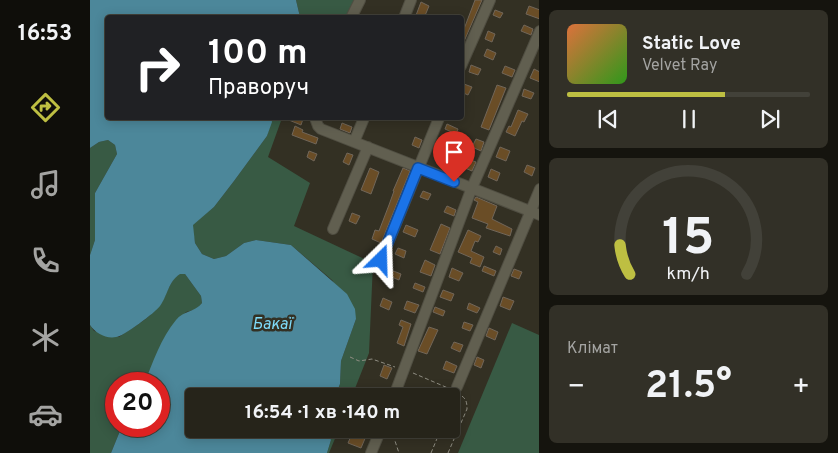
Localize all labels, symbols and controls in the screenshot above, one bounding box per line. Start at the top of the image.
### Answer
text: 16:53 [18,21,72,48]
text: 100 m [208,32,308,76]
text: Static Love [642,32,741,56]
icon: right [125,35,190,100]
text: Velvet Ray [642,56,717,76]
text: Праворуч [208,75,309,102]
icon: directions [28,90,63,125]
icon: previous [594,105,622,133]
icon: pause [675,105,703,133]
icon: next [756,105,784,133]
pin [433,131,475,182]
icon: arrive [440,138,468,166]
icon: music [28,167,63,202]
text: 15 [662,207,715,273]
position arrow [354,233,406,285]
icon: phone [28,243,63,278]
text: km/h [667,263,710,286]
water label: Бакаї [252,315,294,335]
icon: climate [28,320,63,355]
text: Клімат [567,339,618,359]
text: 21.5° [645,363,732,412]
text: − [567,370,585,406]
text: + [792,370,810,406]
speed limit sign: 20 [105,372,170,437]
icon: car [28,397,63,432]
text: 16:54 · 1 хв · 140 m [245,401,400,425]

